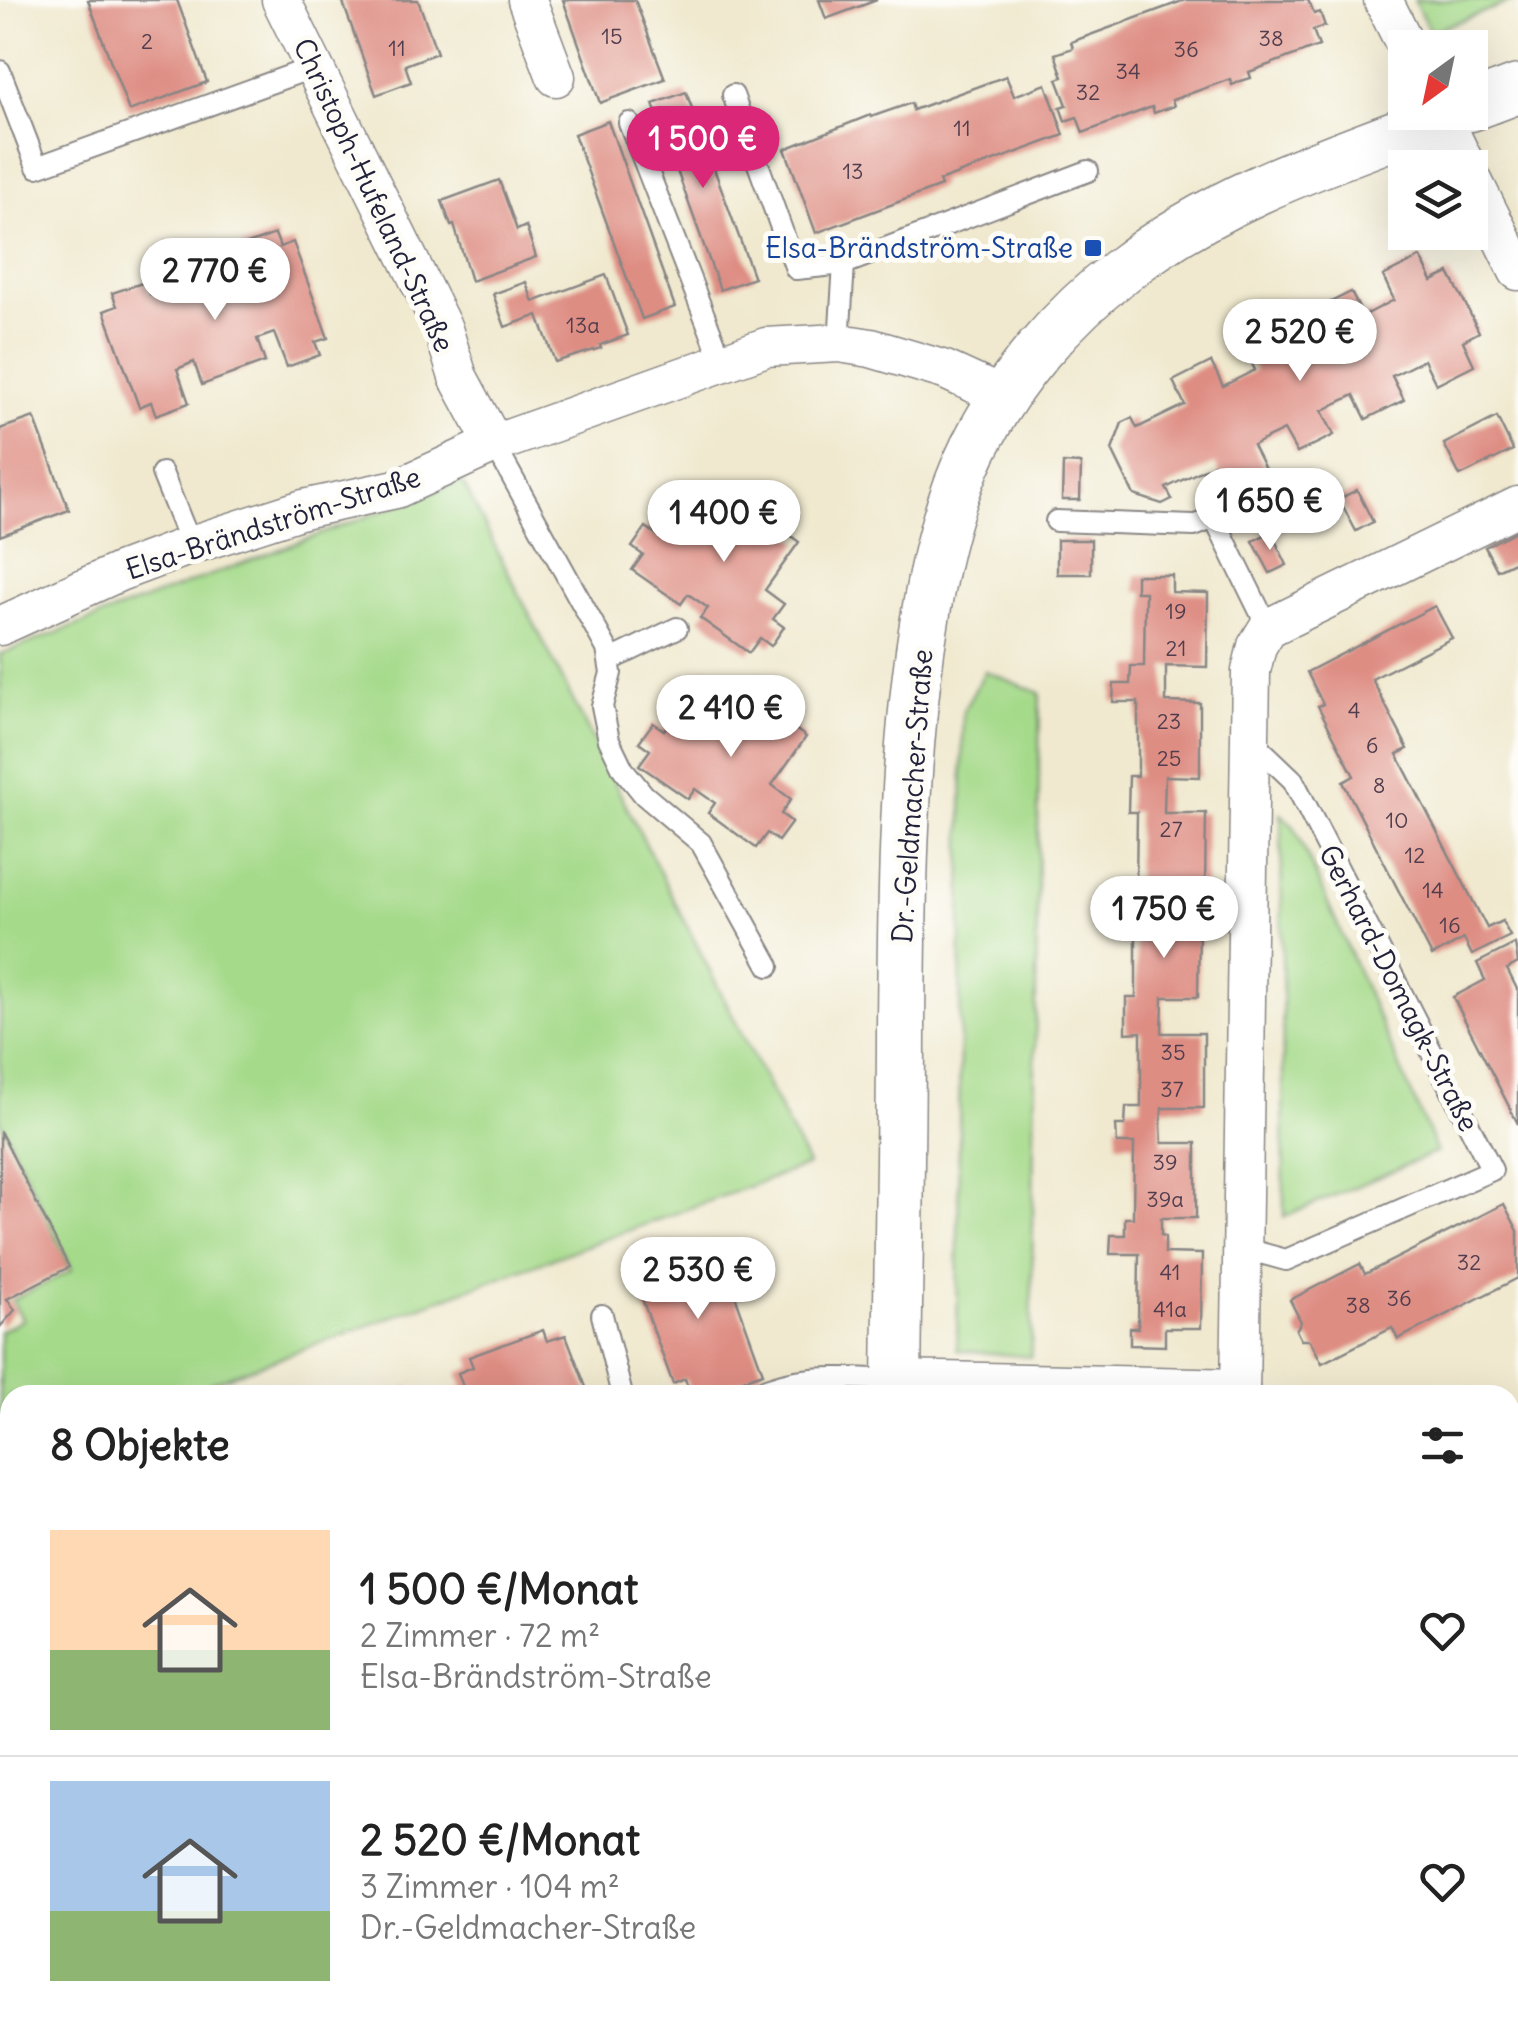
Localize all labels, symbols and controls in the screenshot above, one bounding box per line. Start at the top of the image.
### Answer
house number: 15 [601,22,623,50]
house number: 38 [1258,24,1284,52]
house number: 2 [141,27,153,55]
north arrow [1388,30,1488,130]
map controls [1388,30,1488,250]
street label: Christoph-Hufeland-Straße [285,33,463,357]
house number: 11 [388,34,406,62]
house number: 36 [1173,35,1199,63]
house number: 34 [1115,57,1141,85]
house number: 32 [1076,78,1100,106]
pin: 1 500 € [611,106,795,191]
house number: 11 [953,114,971,142]
text: 1 500 € [648,118,758,159]
button: layers [1388,150,1488,250]
house number: 13 [842,157,864,185]
place label: Elsa-Brändström-Straße [765,230,1073,266]
marker: Elsa-Brändström-Straße [1082,237,1104,259]
pin: 2 770 € [123,238,307,323]
text: 2 770 € [162,250,268,291]
pin: 2 520 € [1208,299,1392,384]
house number: 13a [566,311,600,339]
text: 2 520 € [1245,311,1355,352]
street label: Elsa-Brändström-Straße [121,458,425,588]
pin: 1 650 € [1178,468,1362,553]
pin: 1 400 € [632,480,816,565]
text: 1 650 € [1217,480,1323,521]
text: 1 400 € [669,492,779,533]
house number: 19 [1165,597,1187,625]
house number: 21 [1166,634,1186,662]
street label: Dr.-Geldmacher-Straße [884,648,940,944]
pin: 2 410 € [639,675,823,760]
text: 2 410 € [678,687,784,728]
house number: 4 [1348,696,1360,724]
house number: 23 [1157,707,1181,735]
house number: 6 [1366,731,1378,759]
house number: 25 [1157,744,1181,772]
house number: 8 [1373,771,1385,799]
house number: 10 [1385,806,1409,834]
house number: 27 [1160,815,1183,843]
street label: Gerhard-Domagk-Straße [1311,839,1487,1137]
house number: 12 [1405,841,1425,869]
pin: 1 750 € [1072,876,1256,961]
house number: 14 [1422,876,1444,904]
text: 1 750 € [1112,888,1216,929]
house number: 16 [1439,911,1461,939]
house number: 35 [1160,1038,1186,1066]
house number: 37 [1160,1075,1184,1103]
house number: 39 [1152,1148,1178,1176]
house number: 39a [1146,1185,1184,1213]
pin: 2 530 € [606,1237,790,1322]
house number: 32 [1457,1248,1481,1276]
text: 2 530 € [643,1249,753,1290]
house number: 41 [1159,1258,1181,1286]
house number: 36 [1386,1284,1412,1312]
house number: 38 [1345,1291,1371,1319]
house number: 41a [1153,1295,1187,1323]
icon: filters [1415,1418,1470,1473]
text: 8 Objekte [50,1419,230,1471]
text: 1 500 €/Monat [360,1563,638,1615]
icon: home [130,1570,250,1690]
icon: heart [1415,1603,1470,1658]
text: 2 Zimmer · 72 m² [360,1615,600,1656]
text: Elsa-Brändström-Straße [360,1656,712,1697]
text: 2 520 €/Monat [360,1814,640,1866]
icon: home [130,1821,250,1941]
icon: heart [1415,1854,1470,1909]
text: 3 Zimmer · 104 m² [360,1866,620,1907]
text: Dr.-Geldmacher-Straße [360,1907,696,1948]

